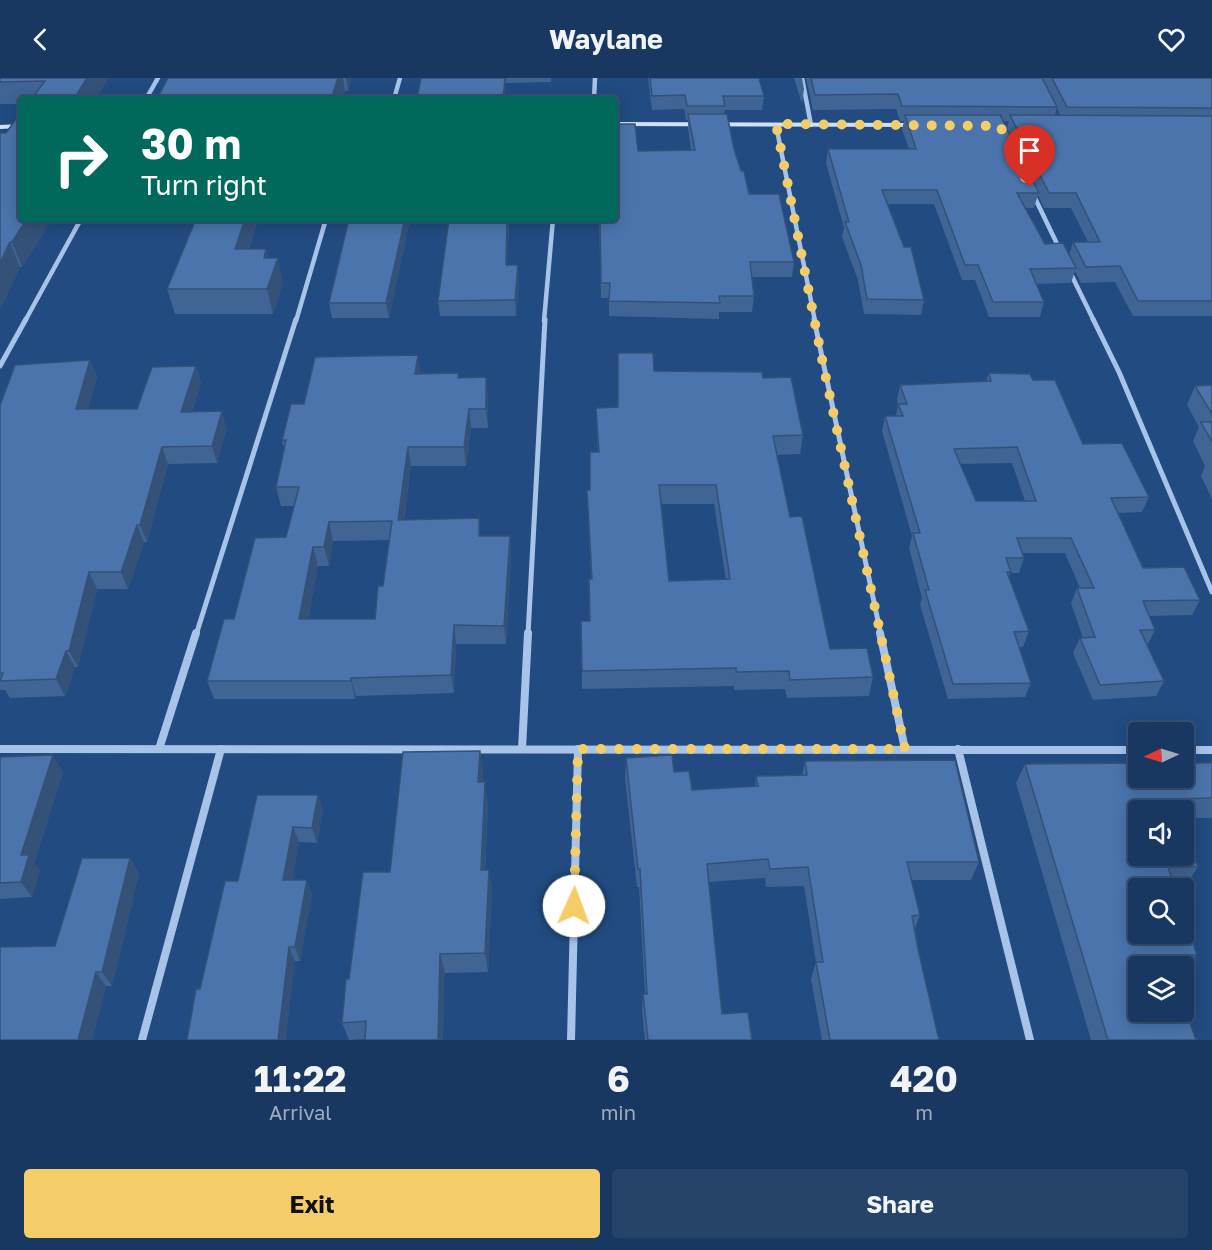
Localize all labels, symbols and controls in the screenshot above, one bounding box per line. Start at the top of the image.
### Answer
icon: back [24,23,57,56]
text: Waylane [549,23,663,55]
icon: heart [1155,23,1188,56]
text: 30 m [141,118,241,168]
icon: right [42,120,120,198]
pin [1004,125,1055,187]
icon: arrive [1013,134,1046,167]
text: Turn right [141,169,267,201]
north arrow [1128,722,1194,788]
map controls [1128,722,1194,1022]
button: sound [1128,800,1194,866]
position arrow [542,874,606,938]
button: search [1128,878,1194,944]
button: layers [1128,956,1194,1022]
text: 11:22 [254,1057,347,1100]
text: 6 [607,1057,630,1100]
text: 420 [890,1057,958,1100]
text: Arrival [269,1100,332,1124]
text: min [601,1100,636,1124]
text: m [915,1100,933,1124]
button: Exit [24,1169,600,1238]
button: Share [612,1169,1188,1238]

